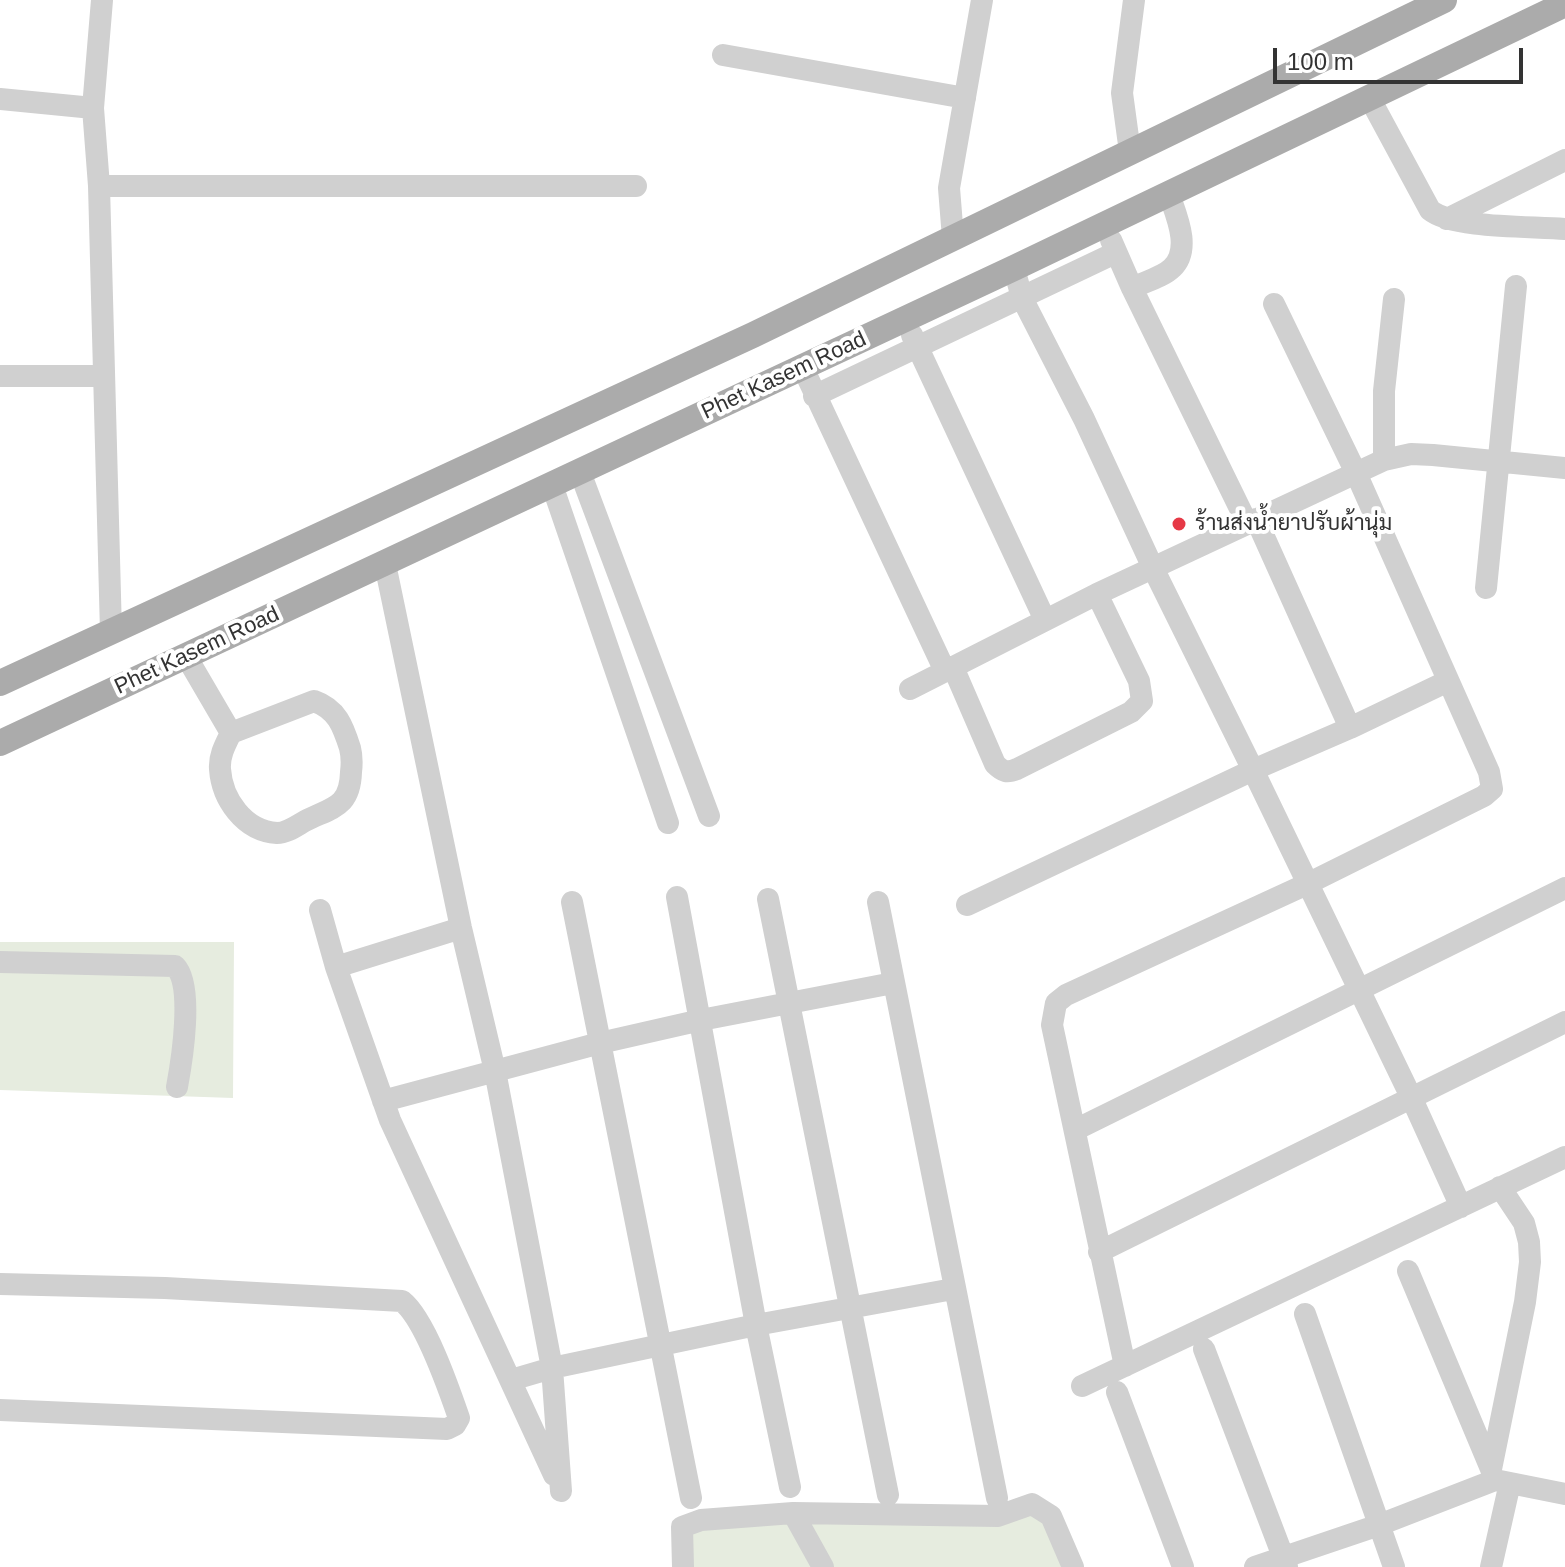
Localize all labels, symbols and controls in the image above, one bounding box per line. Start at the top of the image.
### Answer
scale bar [1277,32,1527,82]
text: 100 m [1287,48,1354,75]
street label: Phet Kasem Road [698,326,870,426]
place label: ร้านส่งน้ำยาปรับผ้านุ่ม [1195,511,1392,537]
marker: ร้านส่งน้ำยาปรับผ้านุ่ม [1170,515,1188,533]
street label: Phet Kasem Road [111,601,283,701]

